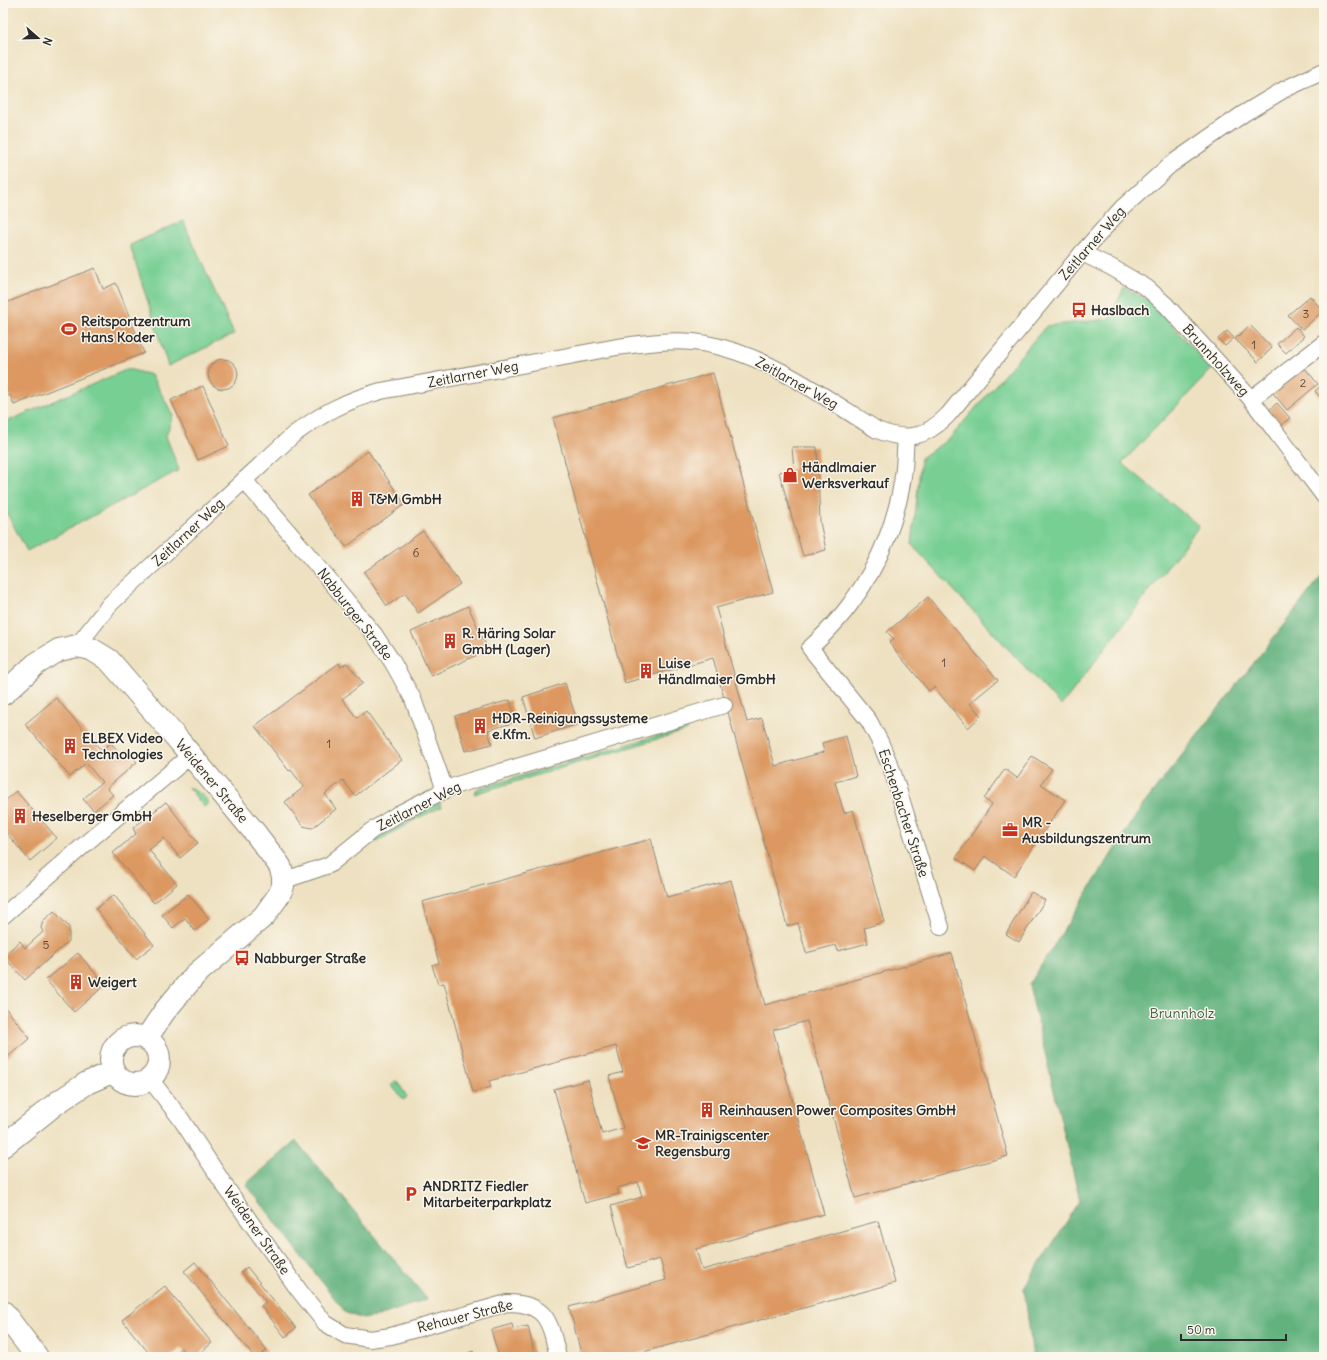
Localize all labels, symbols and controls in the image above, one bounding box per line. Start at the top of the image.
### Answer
north arrow [18,18,58,58]
text: N [40,35,55,47]
street label: Zeitlarner Weg [1055,202,1129,284]
bus stop icon: Haslbach [1070,301,1088,319]
place label: Haslbach [1091,301,1149,319]
house number: 3 [1303,306,1310,321]
place label: Reitsportzentrum Hans Koder [81,312,191,346]
sports icon: Reitsportzentrum Hans Koder [60,320,78,338]
street label: Brunnholzweg [1179,320,1253,400]
house number: 1 [1252,337,1256,352]
street label: Zeitlarner Weg [752,353,842,413]
street label: Zeitlarner Weg [426,356,520,392]
house number: 2 [1300,375,1307,390]
place label: Händlmaier Werksverkauf [802,458,890,492]
shop icon: Händlmaier Werksverkauf [781,466,799,484]
building icon: T&M GmbH [348,490,366,508]
place label: T&M GmbH [369,490,442,508]
street label: Zeitlarner Weg [148,494,228,570]
house number: 6 [413,545,420,560]
street label: Nabburger Straße [313,564,397,664]
place label: R. Häring Solar GmbH (Lager) [462,624,556,658]
building icon: R. Häring Solar GmbH (Lager) [441,632,459,650]
place label: Luise Händlmaier GmbH [658,654,776,688]
house number: 1 [942,655,946,670]
building icon: Luise Händlmaier GmbH [637,662,655,680]
place label: HDR-Reinigungssysteme e.Kfm. [492,709,649,743]
building icon: HDR-Reinigungssysteme e.Kfm. [471,717,489,735]
place label: ELBEX Video Technologies [82,729,164,763]
street label: Weidener Straße [172,735,252,827]
house number: 1 [327,736,331,751]
building icon: ELBEX Video Technologies [61,737,79,755]
street label: Eschenbacher Straße [875,747,933,879]
street label: Zeitlarner Weg [374,777,464,835]
building icon: Heselberger GmbH [11,807,29,825]
place label: Heselberger GmbH [32,807,152,825]
place label: MR - Ausbildungszentrum [1022,813,1152,847]
office icon: MR - Ausbildungszentrum [1001,821,1019,839]
house number: 5 [43,937,50,952]
bus stop icon: Nabburger Straße [233,949,251,967]
place label: Nabburger Straße [254,949,367,967]
building icon: Weigert [67,973,85,991]
place label: Weigert [88,973,137,991]
park label: Brunnholz [1149,1004,1215,1022]
building icon: Reinhausen Power Composites GmbH [698,1101,716,1119]
place label: Reinhausen Power Composites GmbH [719,1101,956,1119]
place label: MR-Trainigscenter Regensburg [655,1126,769,1160]
school or university icon: MR-Trainigscenter Regensburg [634,1134,652,1152]
place label: ANDRITZ Fiedler Mitarbeiterparkplatz [423,1177,552,1211]
street label: Weidener Straße [220,1182,294,1278]
parking icon: ANDRITZ Fiedler Mitarbeiterparkplatz [402,1185,420,1203]
street label: Rehauer Straße [415,1295,515,1337]
scale bar [1181,1316,1286,1342]
text: 50 m [1187,1322,1216,1337]

